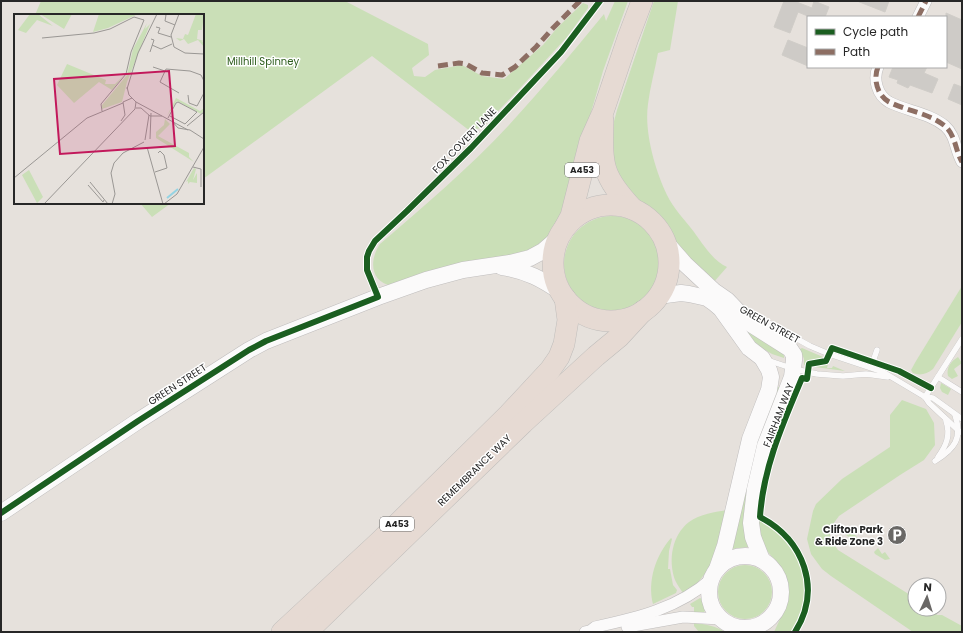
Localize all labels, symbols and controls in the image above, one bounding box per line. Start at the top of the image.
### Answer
inset map [14,14,204,204]
legend [807,16,947,68]
text: Cycle path [843,23,908,40]
text: Path [843,43,870,60]
park label: Millhill Spinney [227,54,299,69]
street label: FOX COVERT LANE [429,104,500,177]
road number: A453 [565,163,599,177]
street label: GREEN STREET [737,302,803,347]
street label: GREEN STREET [145,360,210,409]
street label: FAIRHAM WAY [759,381,798,449]
street label: REMEMBRANCE WAY [434,431,515,510]
road number: A453 [380,517,414,531]
place label: Clifton Park & Ride Zone 3 [815,522,884,549]
parking icon: Clifton Park & Ride Zone 3 [886,524,908,546]
north arrow [907,577,947,617]
text: N [923,579,932,595]

